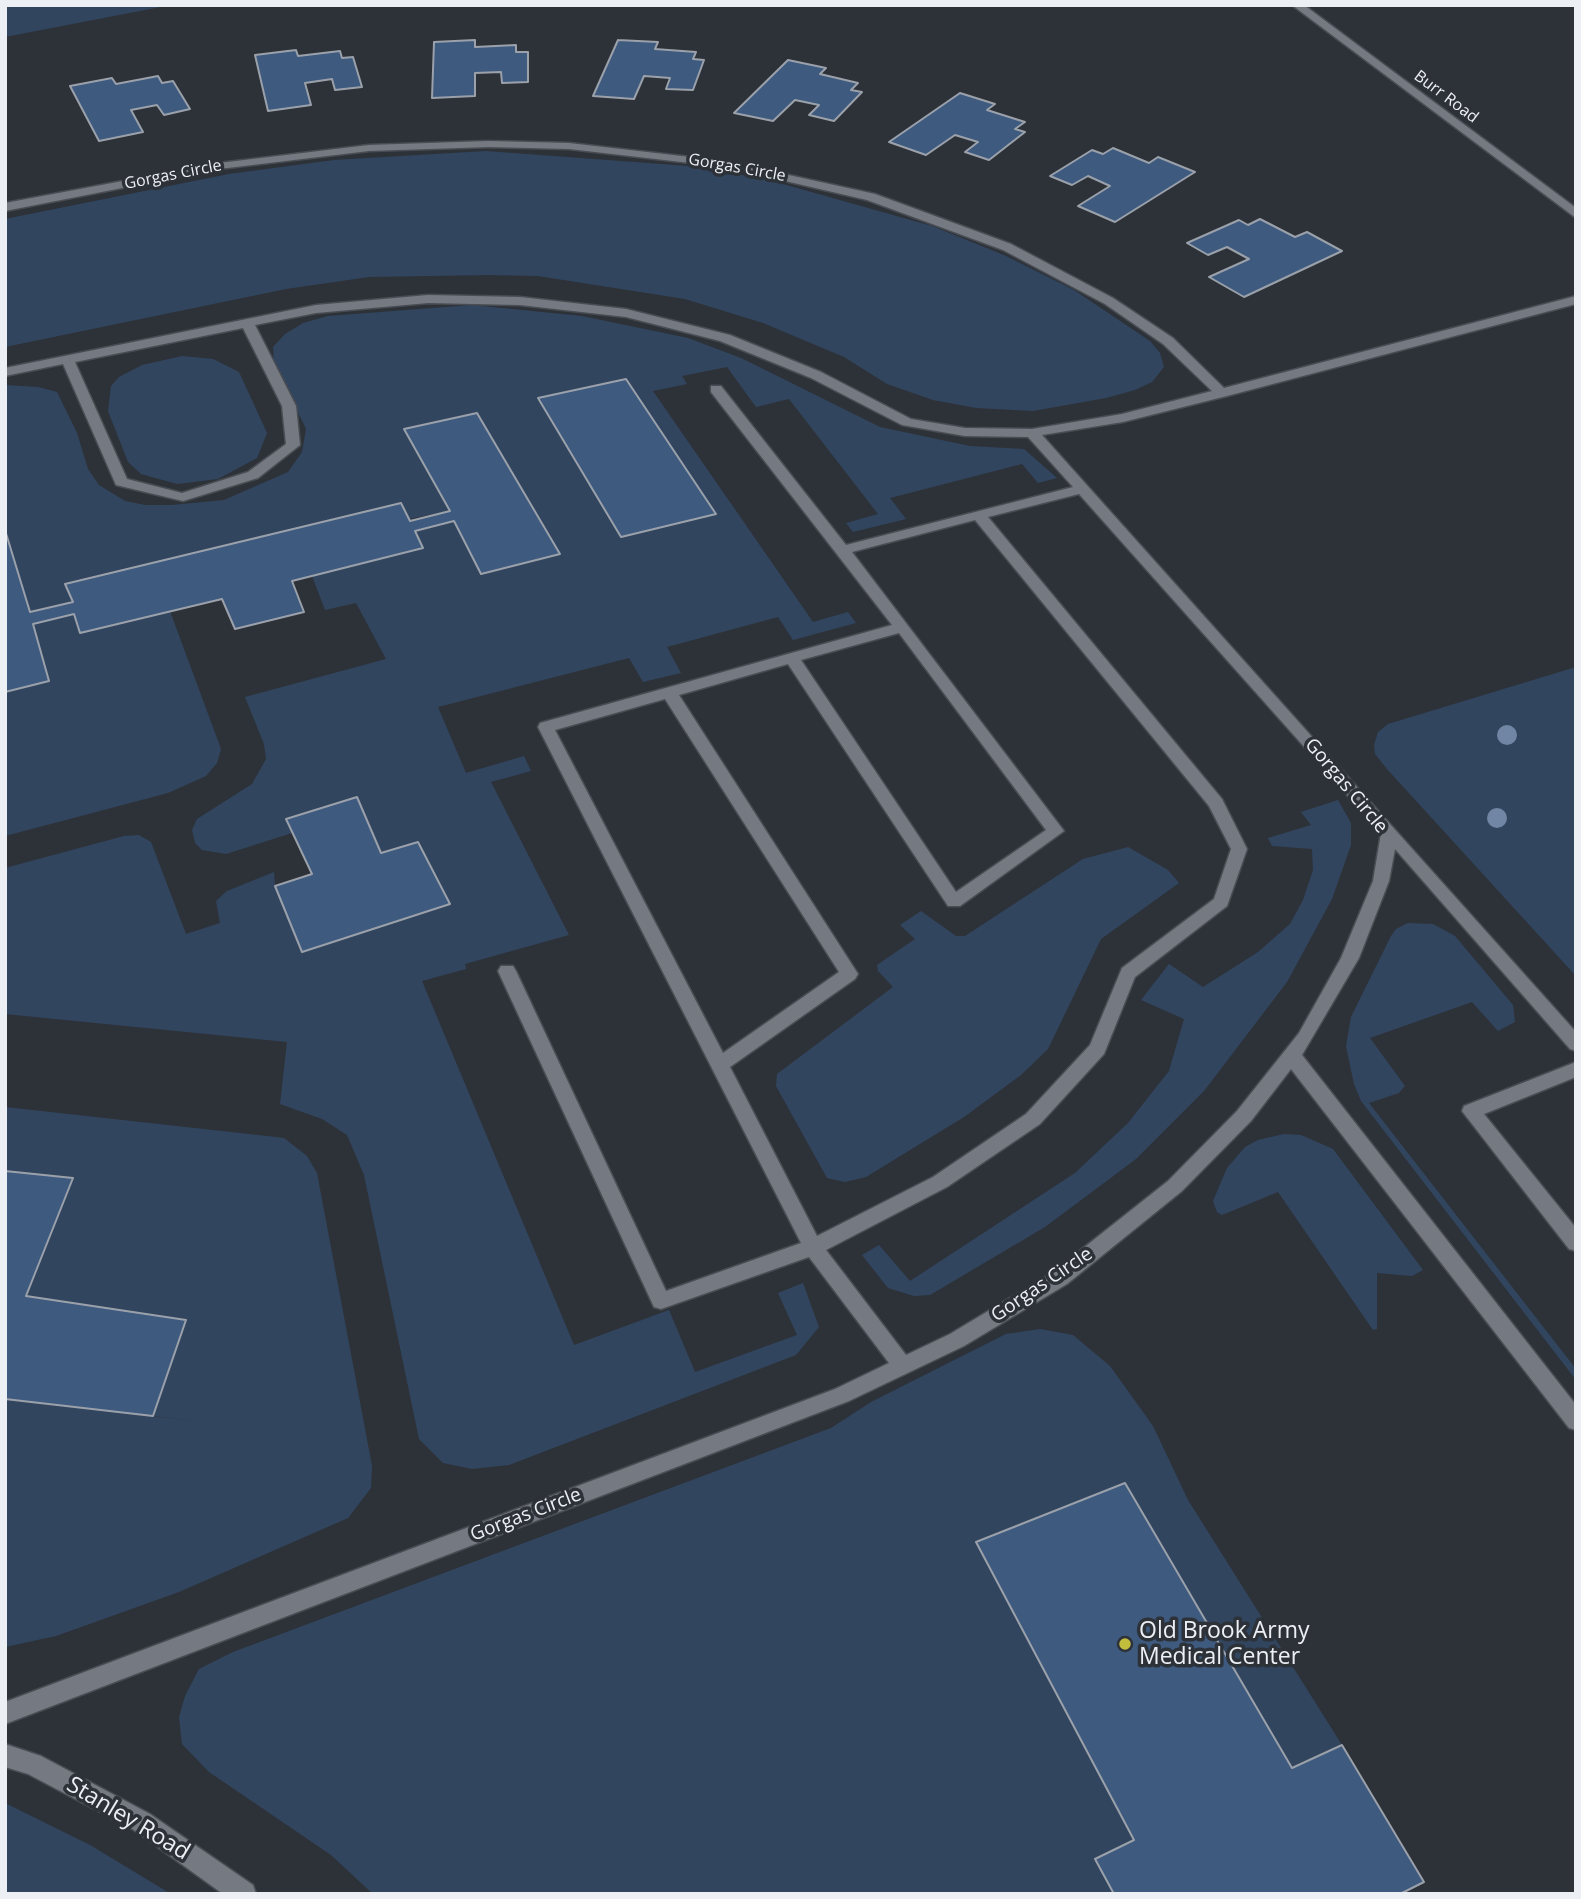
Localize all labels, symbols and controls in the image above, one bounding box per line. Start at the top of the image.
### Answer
street label: Burr Road [1410,67,1482,127]
street label: Gorgas Circle [687,150,787,186]
street label: Gorgas Circle [123,156,223,194]
street label: Gorgas Circle [1300,734,1392,838]
street label: Gorgas Circle [987,1243,1097,1327]
street label: Gorgas Circle [467,1483,585,1547]
place label: Old Brook Army Medical Center [1139,1617,1309,1671]
marker: Old Brook Army Medical Center [1117,1636,1133,1652]
street label: Stanley Road [61,1771,195,1867]

